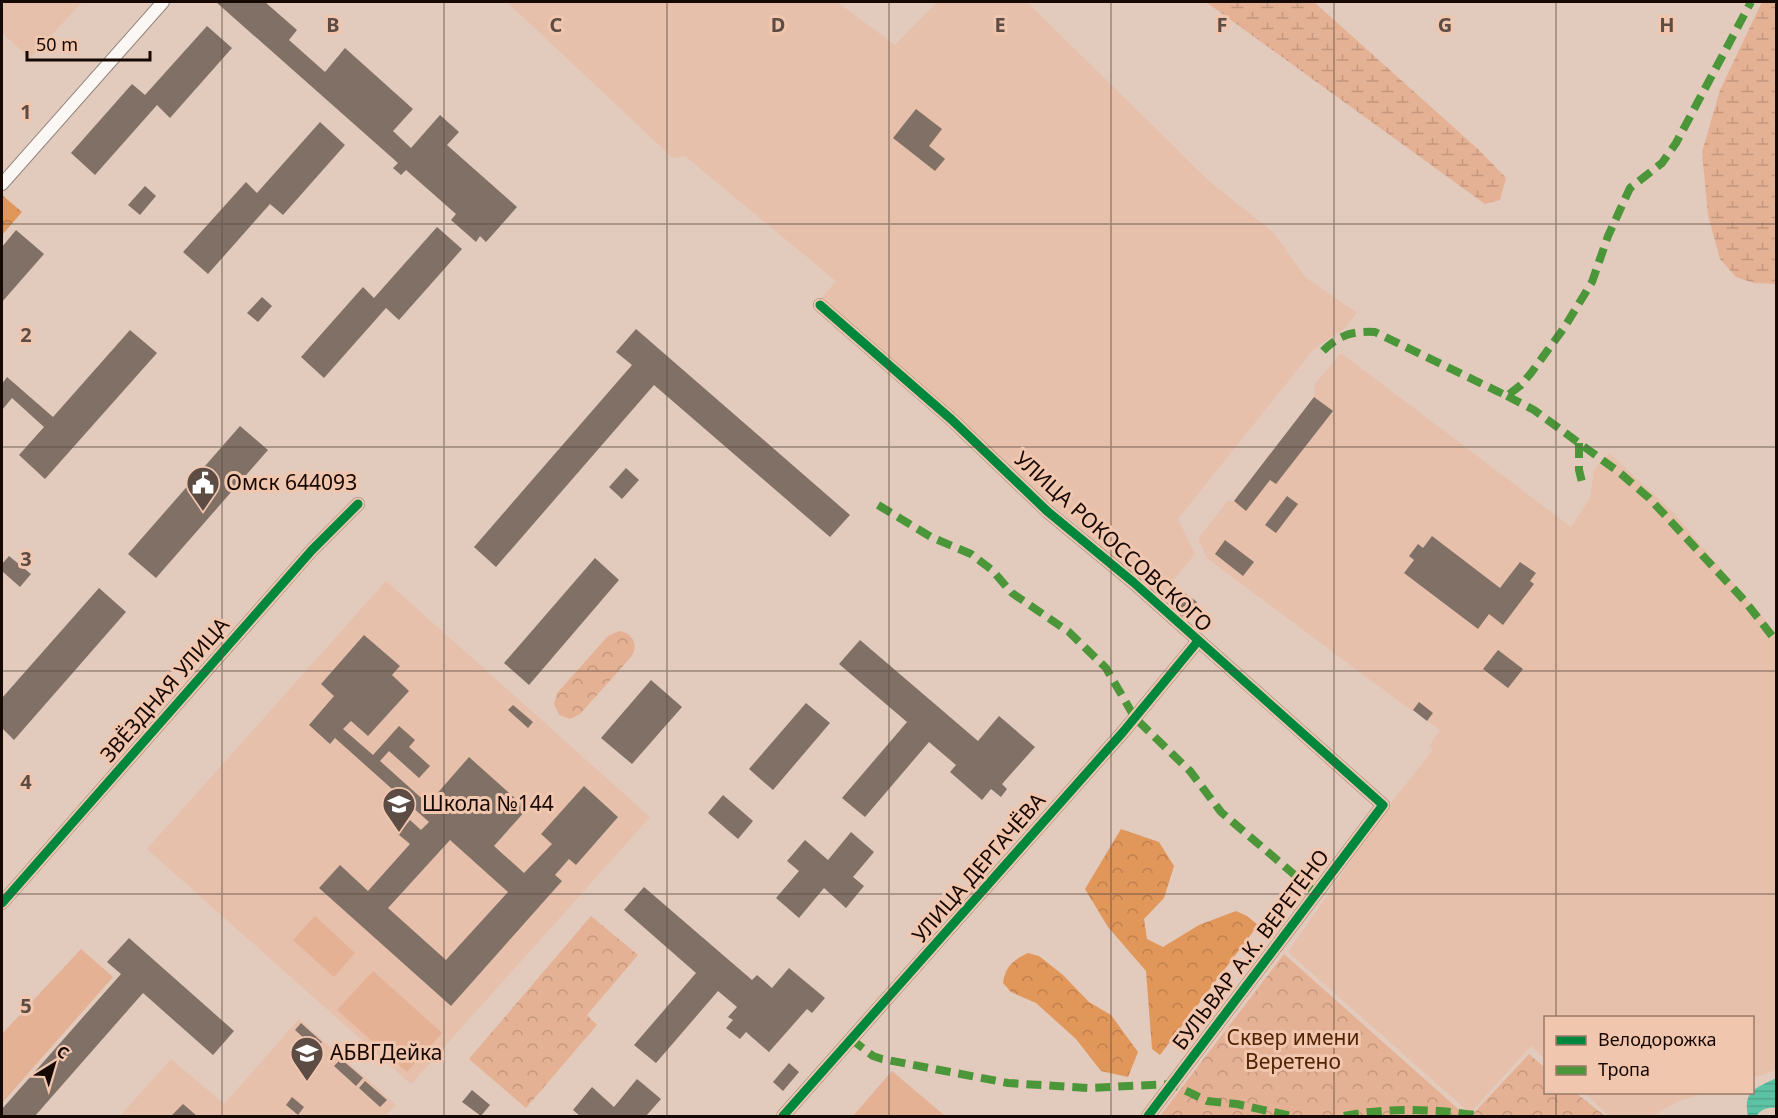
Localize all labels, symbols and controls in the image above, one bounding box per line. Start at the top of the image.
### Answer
text: B [326,11,340,38]
text: C [550,11,563,38]
text: D [771,11,785,38]
text: E [994,11,1006,38]
text: F [1217,11,1227,38]
text: G [1438,11,1452,38]
text: H [1659,11,1675,38]
scale bar [27,24,150,62]
text: 50 m [36,32,78,56]
text: 1 [20,98,32,125]
text: 2 [20,321,32,348]
street label: УЛИЦА РОКОССОВСКОГО [1009,445,1219,638]
public building icon: Омск 644093 [185,465,221,512]
place label: Омск 644093 [226,468,357,496]
text: 3 [20,545,32,572]
street label: ЗВЁЗДНАЯ УЛИЦА [94,611,235,768]
text: 4 [20,768,32,795]
school or university icon: Школа №144 [381,786,417,833]
street label: УЛИЦА ДЕРГАЧЁВА [905,786,1051,948]
place label: Школа №144 [422,789,554,817]
street label: БУЛЬВАР А.К. ВЕРЕТЕНО [1165,843,1335,1055]
text: 5 [20,992,32,1019]
legend [1544,1016,1754,1094]
park label: Сквер имени Веретено [1227,1023,1359,1075]
text: Велодорожка [1598,1027,1716,1051]
north arrow [24,1034,84,1094]
school or university icon: АБВГДейка [289,1035,325,1082]
place label: АБВГДейка [330,1038,442,1066]
text: С [52,1040,74,1064]
text: Тропа [1598,1057,1650,1081]

